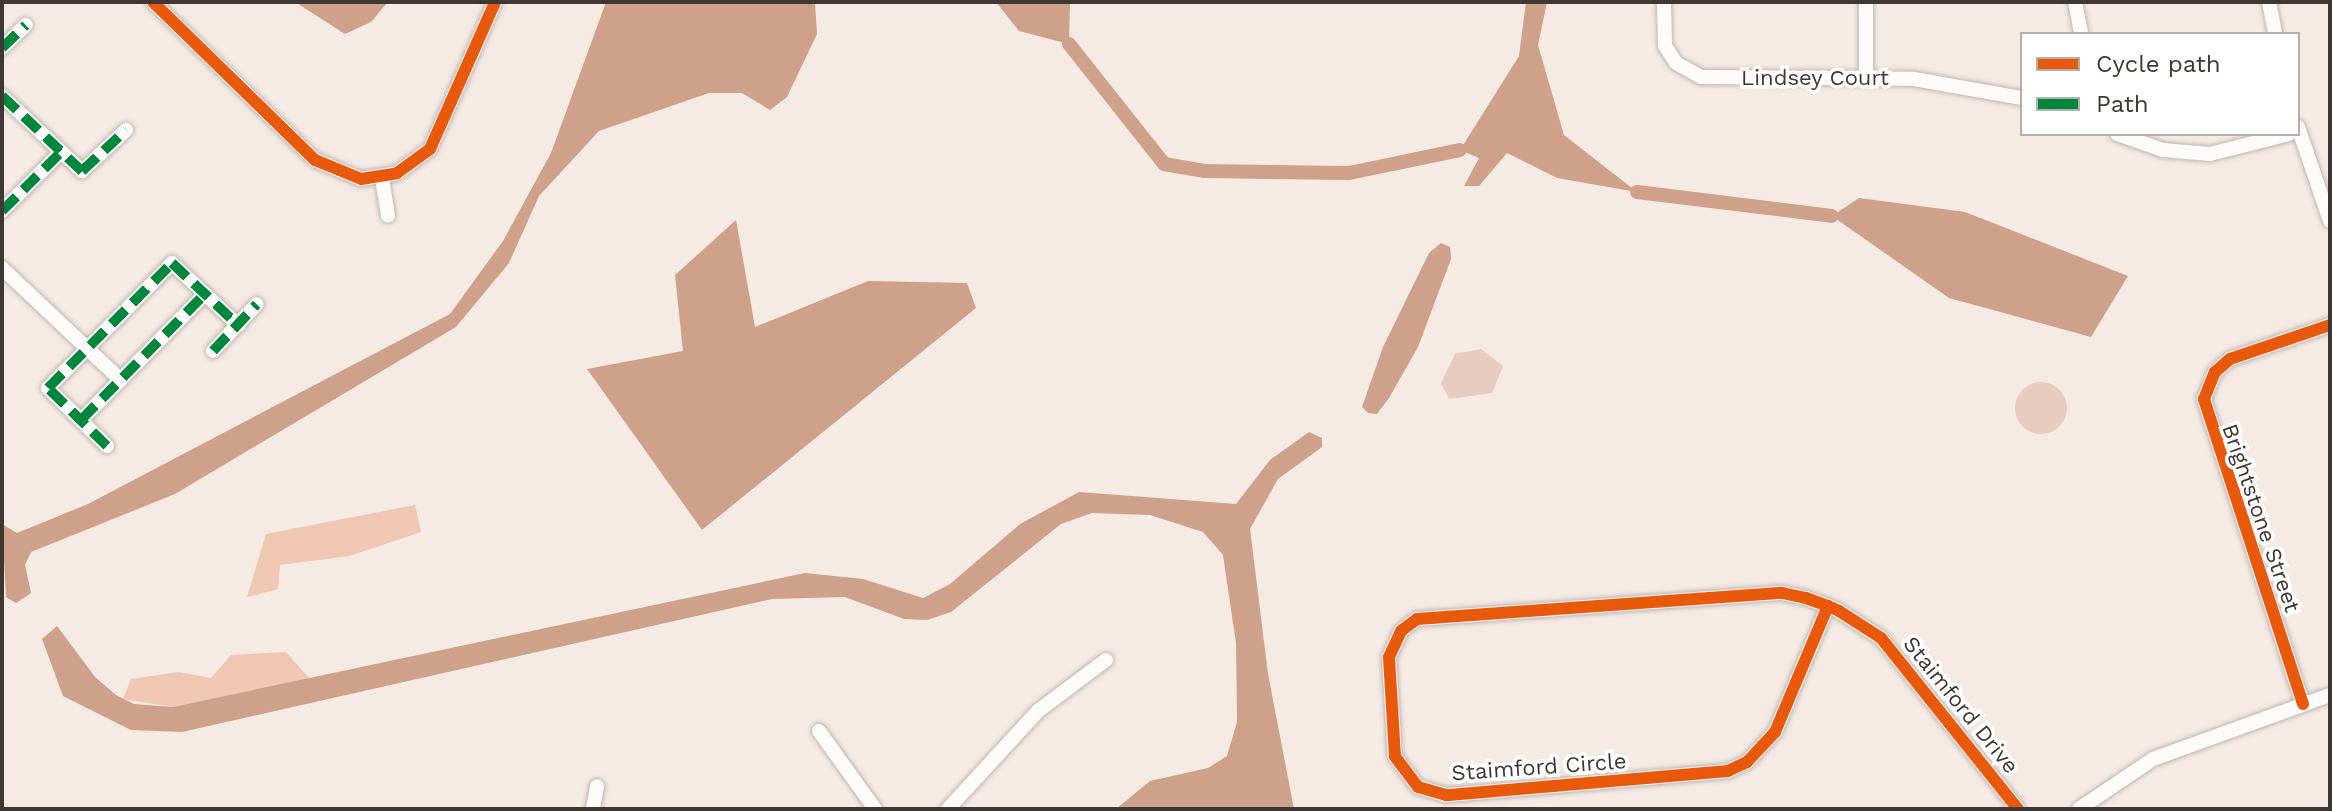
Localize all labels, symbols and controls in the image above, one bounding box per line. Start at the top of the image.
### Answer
legend [2020,32,2300,136]
text: Cycle path [2096,50,2221,78]
street label: Lindsey Court [1741,65,1889,91]
text: Path [2096,90,2149,118]
street label: Brightstone Street [2216,420,2306,616]
street label: Staimford Drive [1898,631,2024,779]
street label: Staimford Circle [1451,748,1627,786]

